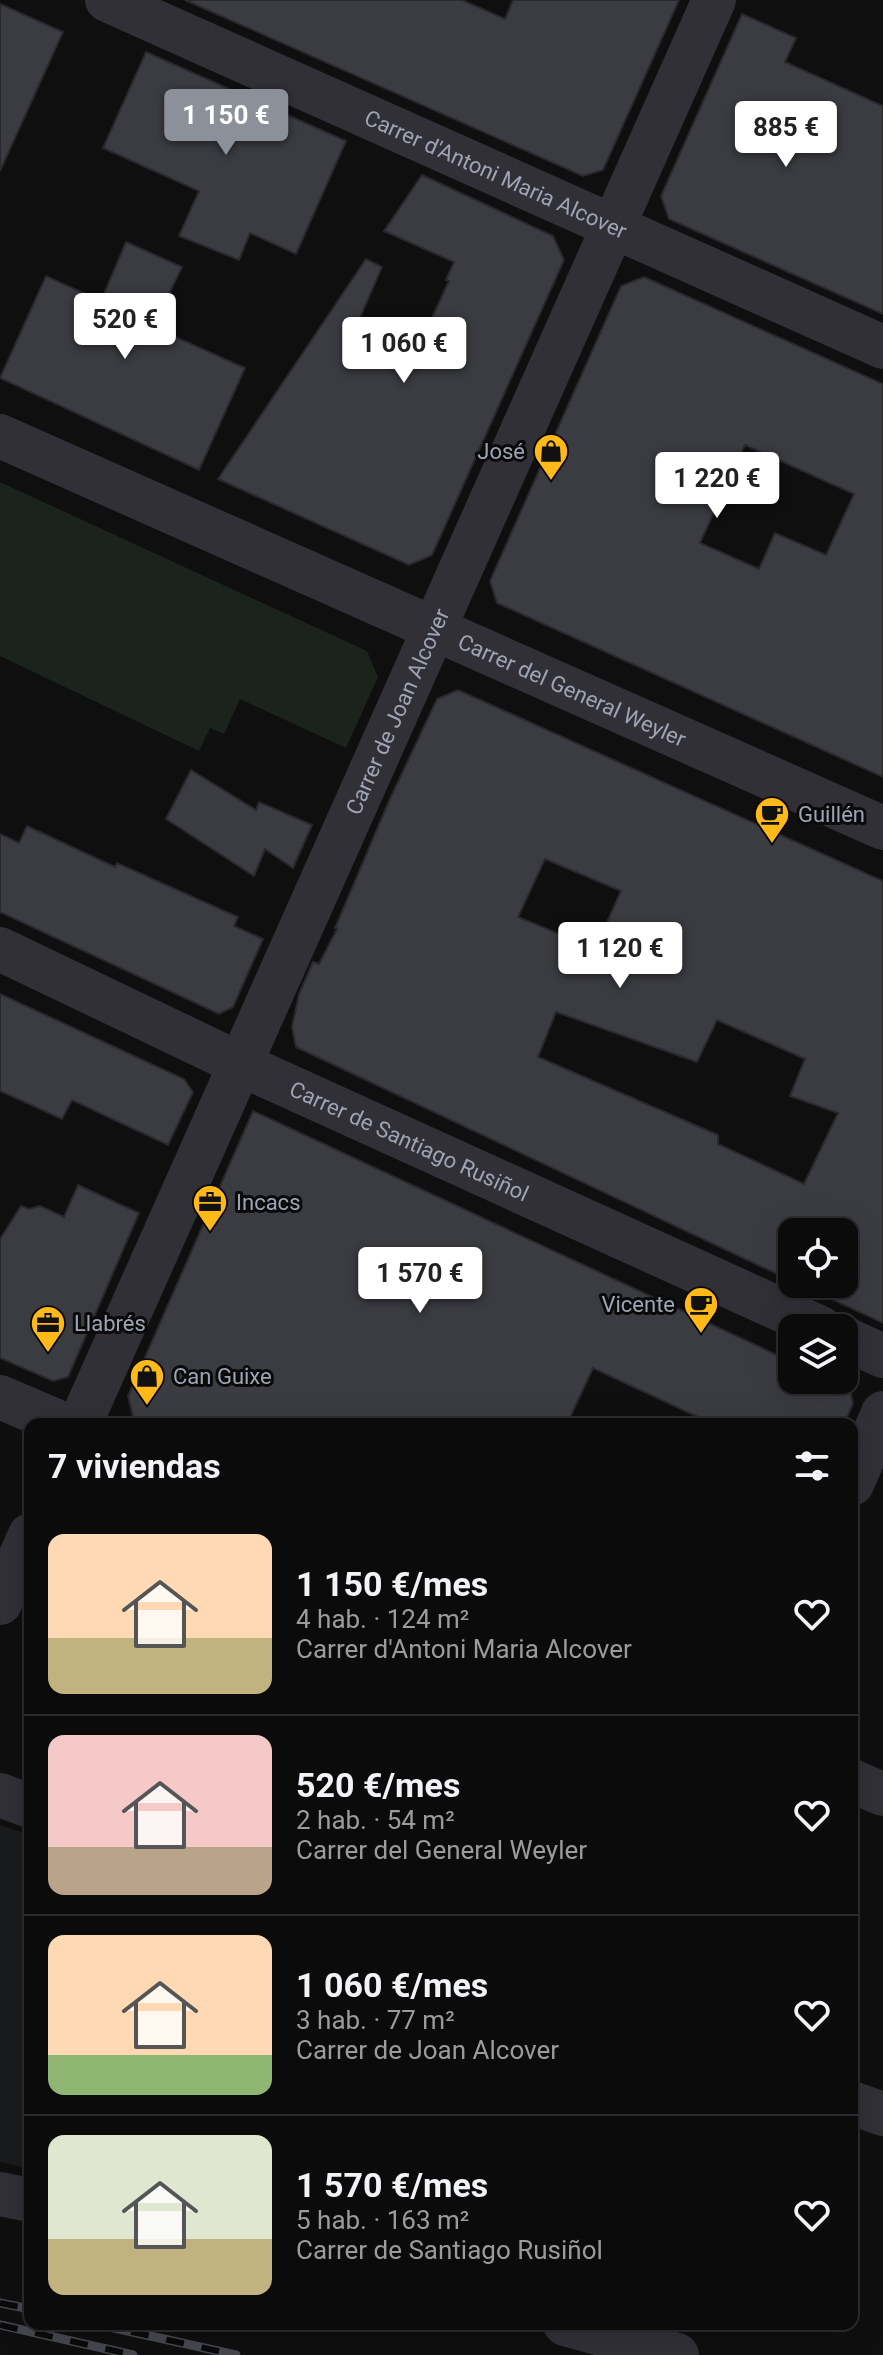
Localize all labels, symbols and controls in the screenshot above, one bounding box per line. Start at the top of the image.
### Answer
pin: 1 150 € [152,89,300,157]
text: 1 150 € [182,100,270,130]
pin: 885 € [730,101,842,169]
street label: Carrer d'Antoni Maria Alcover [361,104,631,244]
text: 885 € [753,112,819,142]
pin: 520 € [69,293,181,361]
text: 520 € [92,304,158,334]
pin: 1 060 € [330,317,478,385]
text: 1 060 € [360,328,448,358]
shop icon: José [532,432,570,482]
place label: José [477,439,525,464]
pin: 1 220 € [643,452,791,520]
text: 1 220 € [673,463,761,493]
street label: Carrer de Joan Alcover [341,604,454,818]
street label: Carrer del General Weyler [454,629,690,752]
cafe icon: Guillén [753,795,791,845]
place label: Guillén [798,802,865,827]
pin: 1 120 € [546,922,694,990]
text: 1 120 € [576,933,664,963]
street label: Carrer de Santiago Rusiñol [286,1076,533,1206]
office icon: Incacs [191,1183,229,1233]
place label: Incacs [236,1190,301,1215]
map controls [778,1218,858,1394]
button: locate [778,1218,858,1298]
pin: 1 570 € [346,1247,494,1315]
text: 1 570 € [376,1258,464,1288]
cafe icon: Vicente [682,1285,720,1335]
place label: Vicente [601,1292,675,1317]
office icon: Llabrés [29,1304,67,1354]
place label: Llabrés [74,1311,146,1336]
button: layers [778,1314,858,1394]
shop icon: Can Guixe [128,1357,166,1407]
place label: Can Guixe [173,1364,272,1389]
icon: filters [790,1444,834,1488]
text: 7 viviendas [48,1446,221,1486]
text: 1 150 €/mes [296,1564,488,1604]
icon: home [112,1566,208,1662]
icon: heart [790,1592,834,1636]
text: 4 hab. · 124 m² [296,1604,469,1634]
text: Carrer d'Antoni Maria Alcover [296,1634,632,1664]
text: 520 €/mes [296,1765,460,1805]
icon: home [112,1767,208,1863]
icon: heart [790,1793,834,1837]
text: 2 hab. · 54 m² [296,1805,455,1835]
text: Carrer del General Weyler [296,1835,587,1865]
text: 1 060 €/mes [296,1965,488,2005]
icon: home [112,1967,208,2063]
icon: heart [790,1993,834,2037]
text: 3 hab. · 77 m² [296,2005,455,2035]
text: Carrer de Joan Alcover [296,2035,559,2065]
text: 1 570 €/mes [296,2165,488,2205]
icon: home [112,2167,208,2263]
icon: heart [790,2193,834,2237]
text: 5 hab. · 163 m² [296,2205,469,2235]
text: Carrer de Santiago Rusiñol [296,2235,603,2265]

